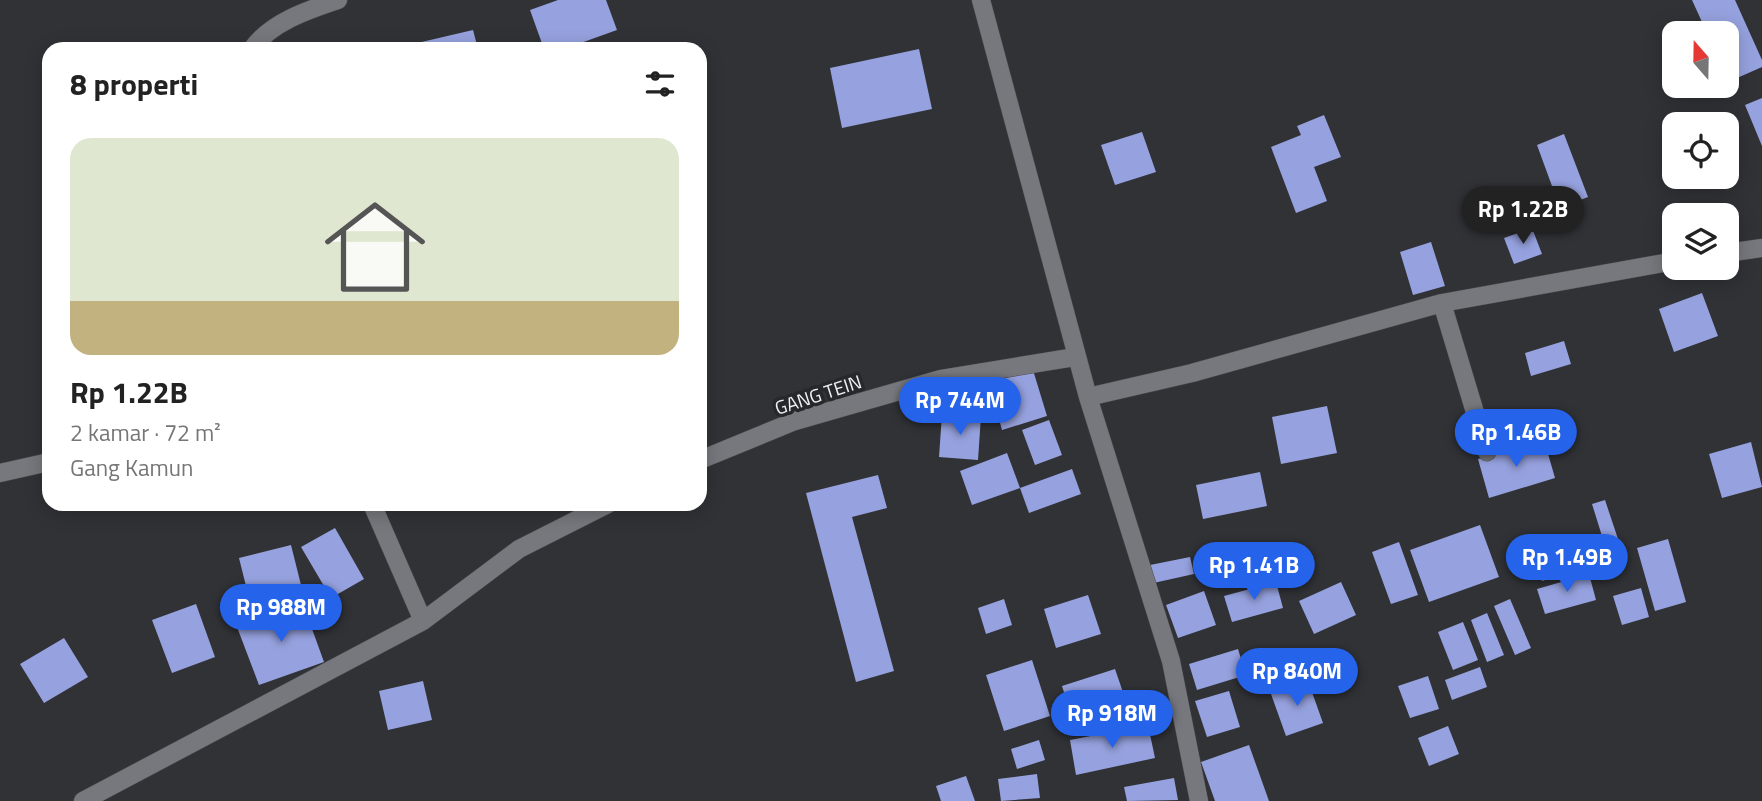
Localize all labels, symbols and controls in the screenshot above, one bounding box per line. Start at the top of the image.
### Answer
north arrow [1662,21,1740,98]
map controls [1662,21,1739,280]
text: 8 properti [70,61,198,107]
icon: filters [641,65,679,103]
button: locate [1662,112,1739,189]
icon: home [312,184,438,310]
pin: Rp 1.22B [1451,187,1595,246]
text: Rp 1.22B [1478,191,1568,226]
button: layers [1662,203,1739,280]
street label: GANG TEIN [771,366,865,422]
text: Rp 1.22B [70,369,188,415]
pin: Rp 744M [895,378,1025,437]
text: Rp 744M [915,382,1005,417]
pin: Rp 1.46B [1444,410,1588,469]
text: Rp 1.46B [1471,414,1561,449]
text: 2 kamar · 72 m² [70,415,221,450]
text: Gang Kamun [70,450,193,485]
pin: Rp 1.49B [1495,534,1639,594]
text: Rp 1.49B [1522,539,1612,574]
pin: Rp 1.41B [1182,542,1326,602]
text: Rp 1.41B [1209,547,1299,582]
pin: Rp 988M [216,584,346,644]
text: Rp 988M [236,589,326,624]
pin: Rp 840M [1232,648,1362,708]
text: Rp 840M [1252,653,1342,688]
pin: Rp 918M [1047,690,1177,750]
text: Rp 918M [1067,695,1157,730]

